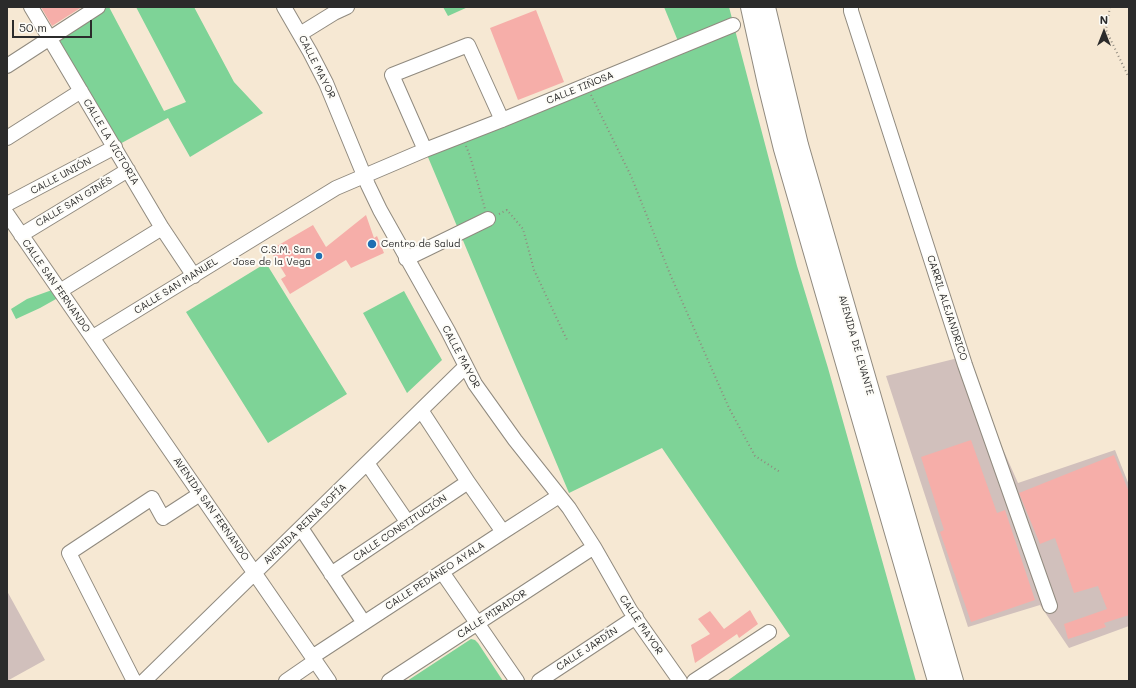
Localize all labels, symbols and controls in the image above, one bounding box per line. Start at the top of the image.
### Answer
scale bar [14,12,94,38]
north arrow [1084,12,1124,52]
text: N [1100,12,1108,27]
text: 50 m [19,19,47,35]
street label: CALLE MAYOR [296,33,338,101]
street label: CALLE TIÑOSA [545,69,615,107]
street label: CALLE LA VICTORIA [81,97,141,187]
street label: CALLE UNIÓN [28,155,94,197]
street label: CALLE SAN GINÉS [34,174,114,230]
street label: CALLE SAN FERNANDO [19,237,93,335]
marker: Centro de Salud [366,238,378,250]
place label: Centro de Salud [381,238,460,250]
place label: C.S.M. San Jose de la Vega [233,244,311,268]
marker: C.S.M. San Jose de la Vega [314,251,324,261]
street label: CARRIL ALEJANDRICO [924,254,970,362]
street label: CALLE SAN MANUEL [132,255,220,317]
street label: AVENIDA DE LEVANTE [836,294,876,396]
street label: CALLE MAYOR [439,324,483,390]
street label: AVENIDA SAN FERNANDO [171,455,251,563]
street label: AVENIDA REINA SOFÍA [261,481,349,567]
street label: CALLE CONSTITUCIÓN [351,492,449,564]
street label: CALLE PEDÁNEO AYALA [383,539,487,613]
street label: CALLE MIRADOR [455,587,529,641]
street label: CALLE MAYOR [617,593,665,657]
street label: CALLE JARDÍN [554,625,620,673]

